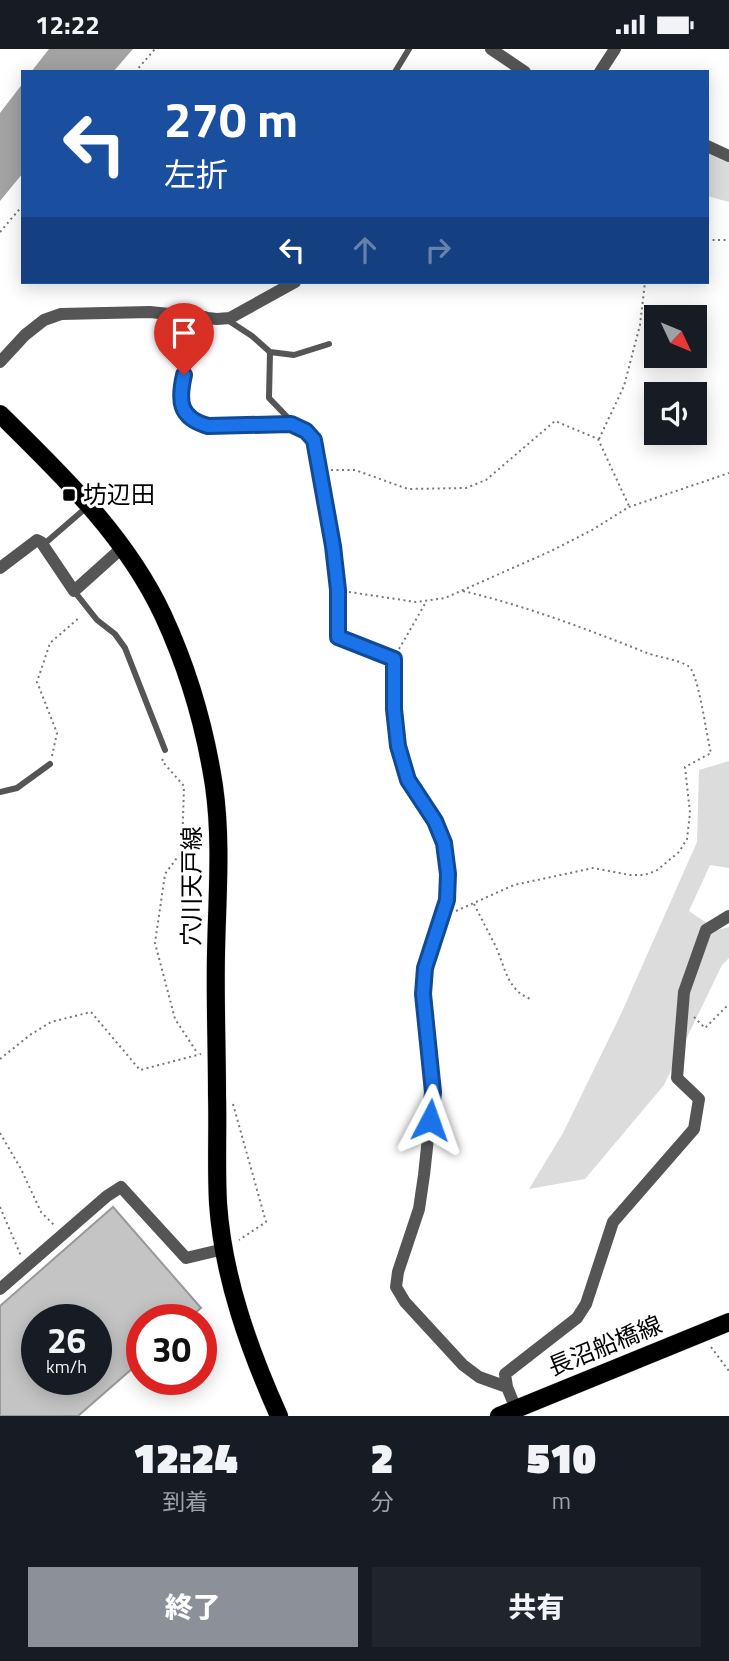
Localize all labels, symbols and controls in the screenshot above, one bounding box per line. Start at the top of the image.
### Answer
text: 12:22 [35,5,100,44]
text: 270 m [164,81,298,156]
icon: left [49,98,140,189]
text: 左折 [164,150,228,198]
icon: left [273,231,311,269]
icon: ahead [346,231,384,269]
icon: right [419,231,457,269]
pin [154,303,214,375]
north arrow [644,305,707,367]
map controls [644,305,707,445]
icon: arrive [165,314,203,352]
button: sound [644,382,707,445]
place label: 坊辺田 [83,476,155,512]
marker: 坊辺田 [61,487,77,503]
street label: 穴川天戸線 [173,826,209,946]
position arrow [393,1083,467,1157]
speed limit sign: 30 [126,1304,217,1395]
street label: 長沼船橋線 [542,1306,667,1384]
text: 26 [47,1313,86,1367]
text: km/h [46,1353,87,1380]
text: 12:24 [133,1425,238,1489]
text: 2 [371,1425,394,1489]
text: 510 [527,1425,596,1489]
text: m [552,1483,571,1518]
text: 到着 [162,1484,208,1519]
text: 分 [371,1484,394,1519]
button: 終了 [28,1567,358,1647]
button: 共有 [372,1567,701,1647]

